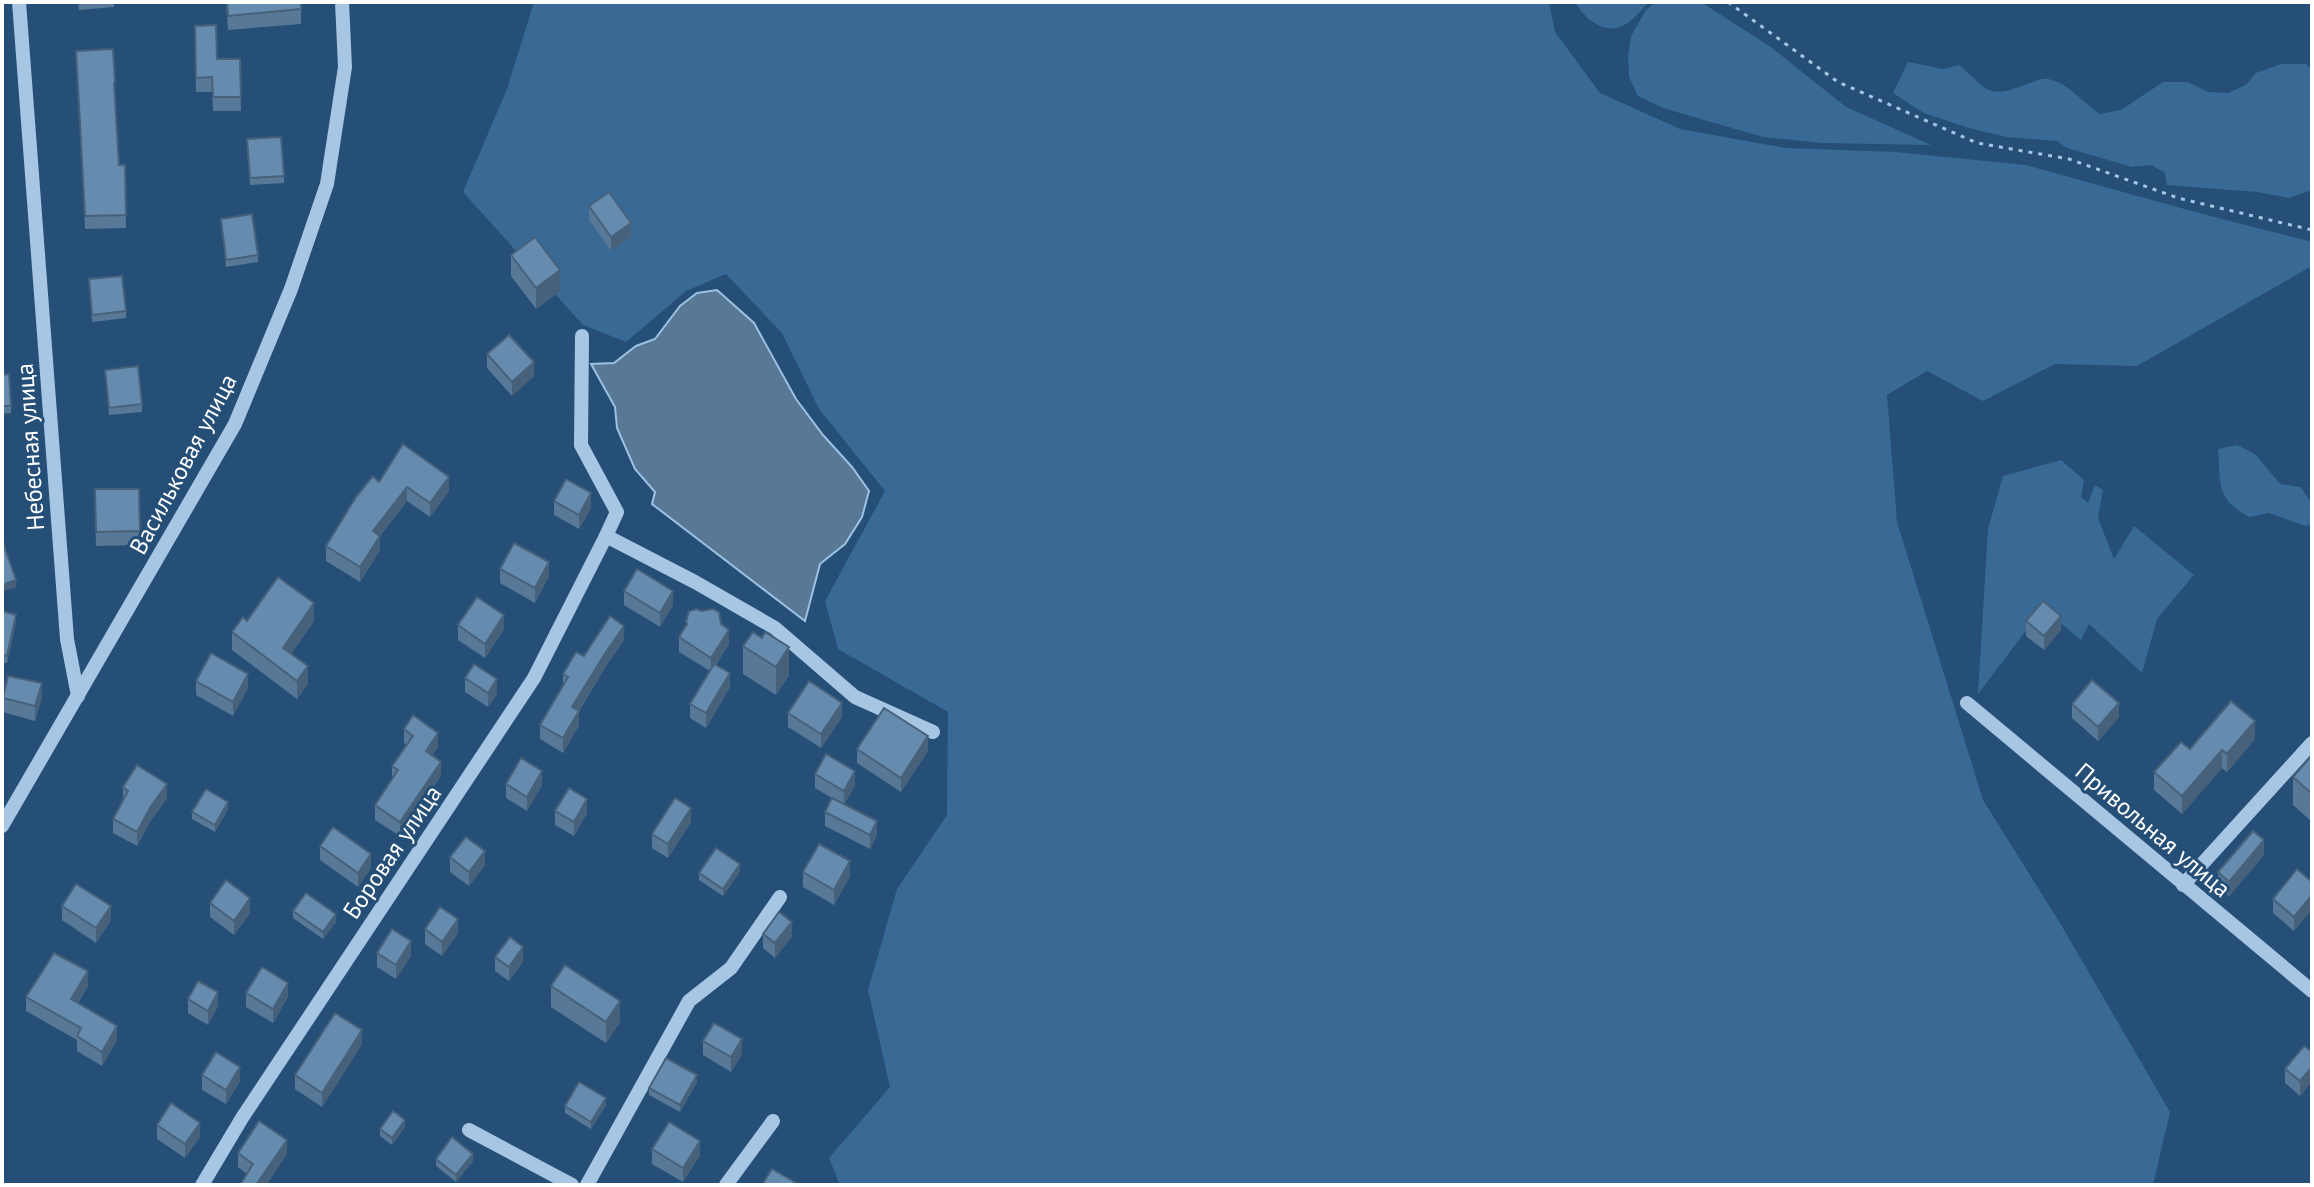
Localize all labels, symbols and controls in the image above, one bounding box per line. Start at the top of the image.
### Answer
street label: Небесная улица [9,362,51,532]
street label: Васильковая улица [122,368,244,560]
street label: Привольная улица [2069,756,2237,904]
street label: Боровая улица [336,779,448,925]

